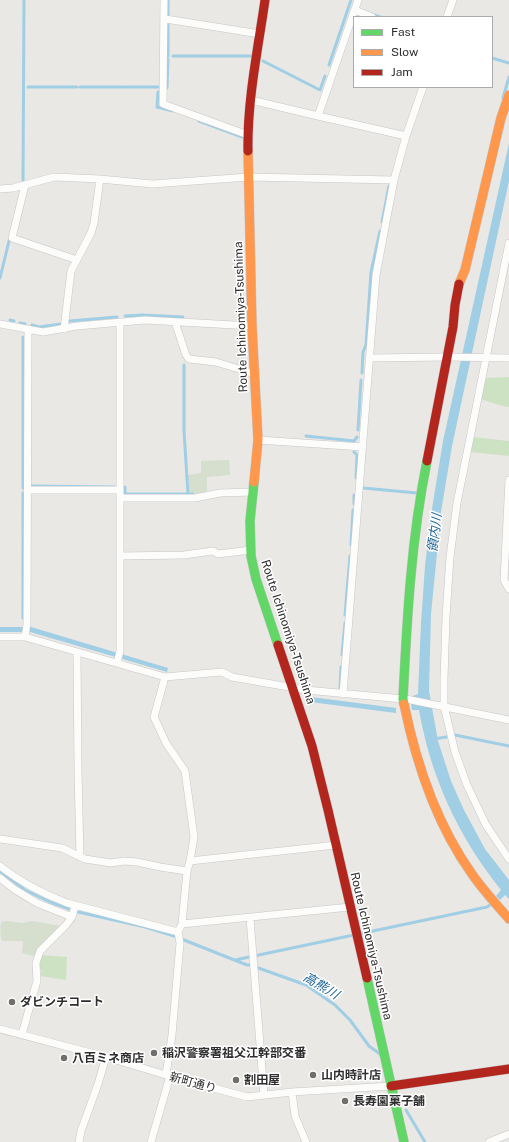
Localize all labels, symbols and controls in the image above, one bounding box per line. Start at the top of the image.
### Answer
legend [353,16,493,88]
text: Fast [391,25,415,39]
text: Slow [391,45,418,59]
text: Jam [391,65,413,79]
street label: Route Ichinomiya-Tsushima [231,241,251,393]
water label: 領内川 [425,513,445,553]
street label: Route Ichinomiya-Tsushima [258,558,318,706]
street label: Route Ichinomiya-Tsushima [347,871,395,1021]
water label: 高熊川 [300,969,342,1003]
place label: ダビンチコート [20,995,104,1009]
marker: ダビンチコート [7,997,17,1007]
place label: 稲沢警察署祖父江幹部交番 [162,1046,306,1060]
marker: 稲沢警察署祖父江幹部交番 [149,1048,159,1058]
place label: 八百ミネ商店 [72,1051,144,1065]
marker: 八百ミネ商店 [59,1053,69,1063]
place label: 山内時計店 [321,1068,381,1082]
street label: 新町通り [168,1070,218,1096]
marker: 山内時計店 [308,1070,318,1080]
place label: 割田屋 [244,1073,280,1087]
marker: 割田屋 [231,1075,241,1085]
place label: 長寿園菓子舗 [353,1094,425,1108]
marker: 長寿園菓子舗 [340,1096,350,1106]

